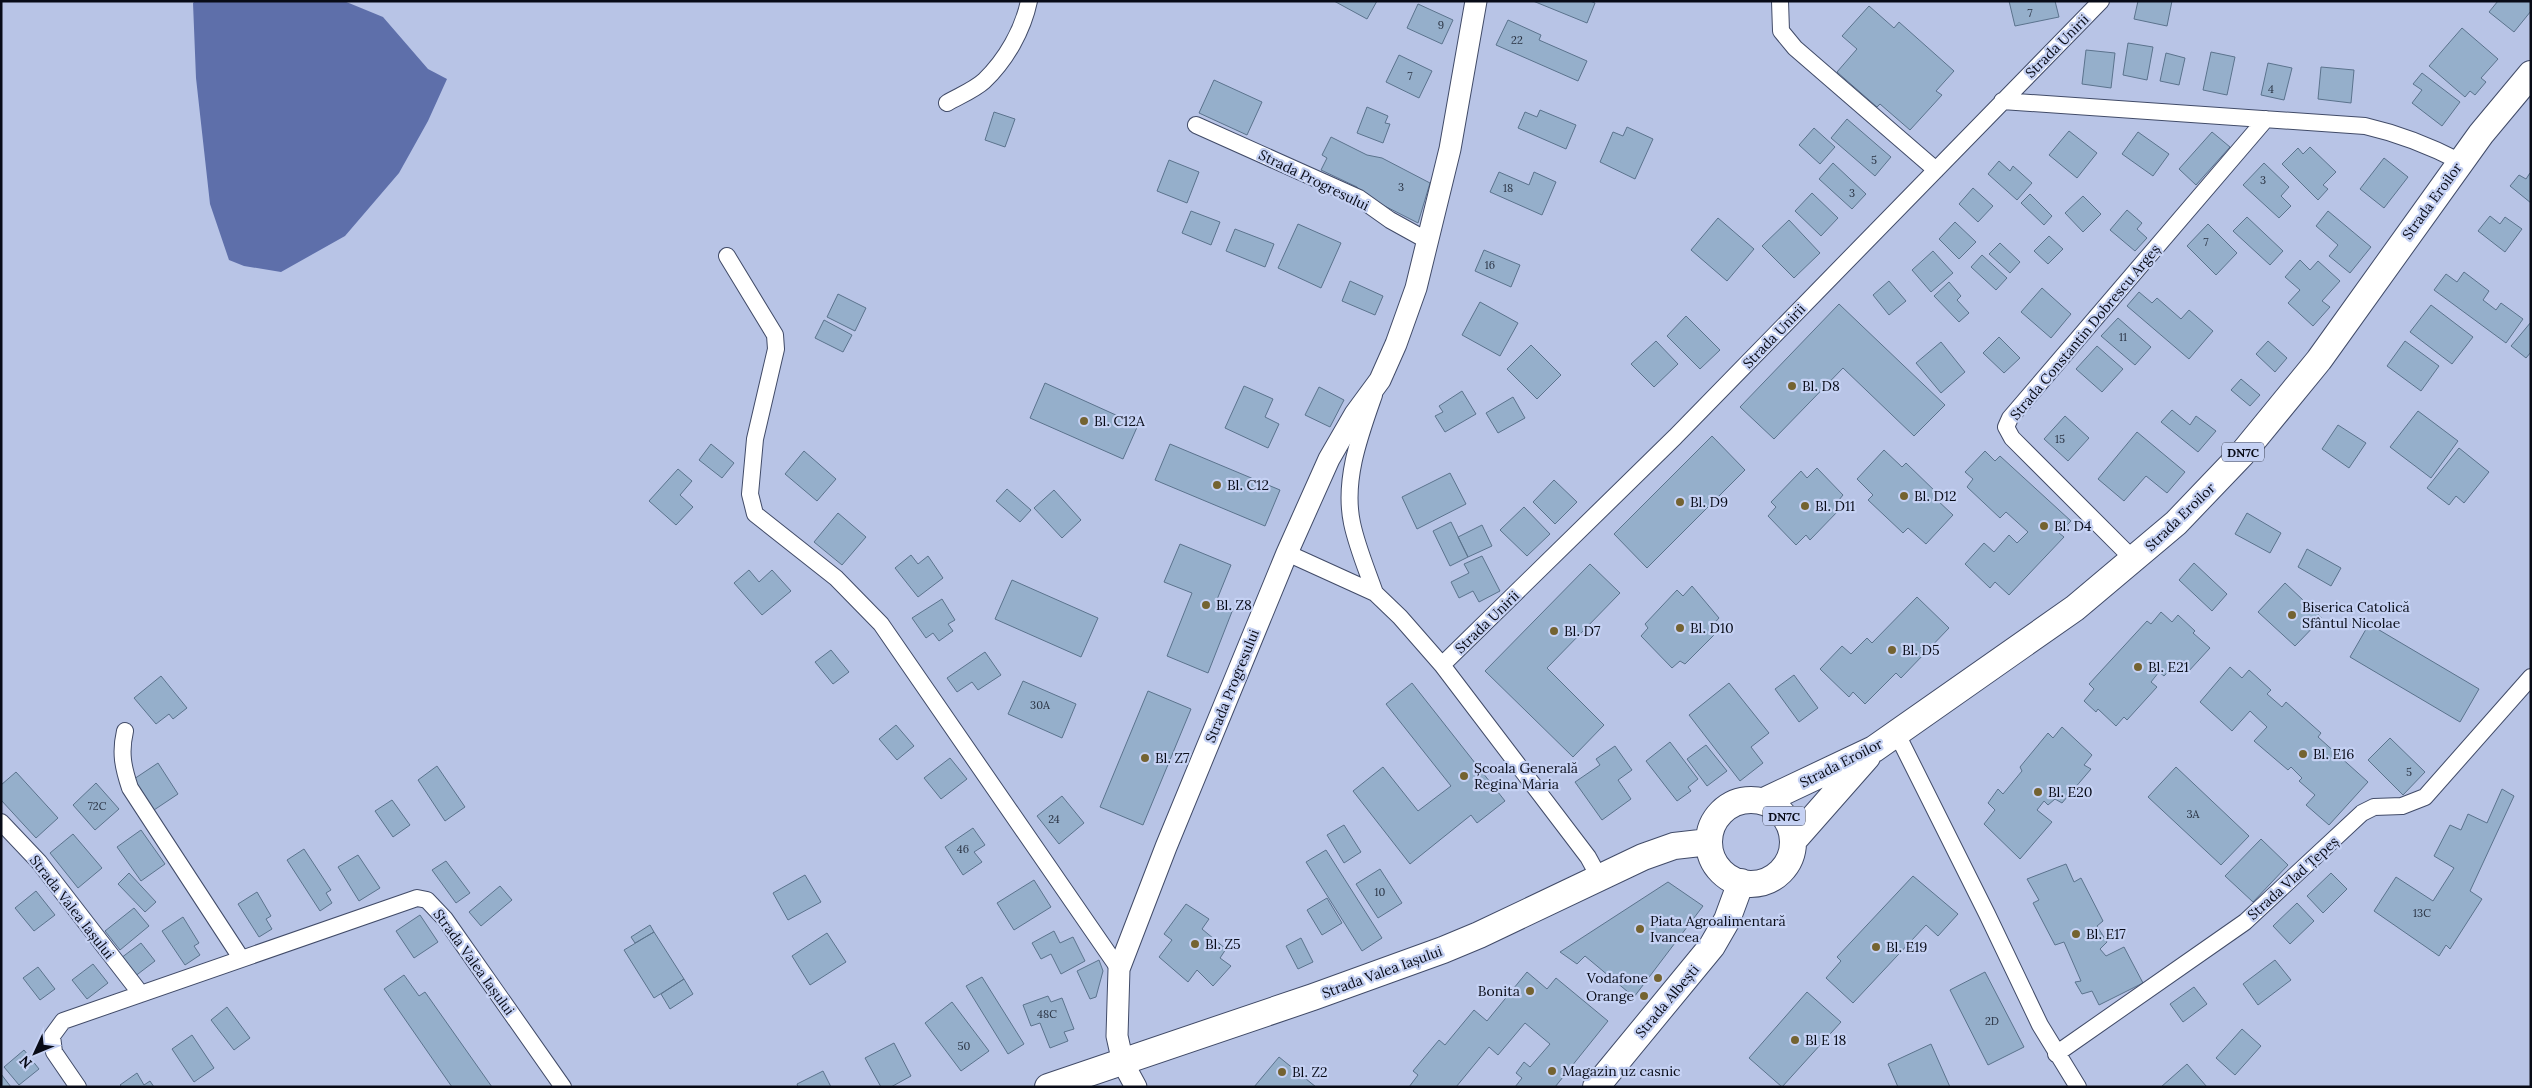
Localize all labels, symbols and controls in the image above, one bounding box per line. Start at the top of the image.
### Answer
house number: 7 [2027,6,2033,20]
street label: Strada Unirii [2021,10,2093,82]
house number: 9 [1438,18,1444,32]
house number: 22 [1511,33,1523,47]
house number: 7 [1407,69,1413,83]
house number: 4 [2268,82,2274,96]
street label: Strada Progresului [1256,145,1372,215]
house number: 5 [1871,153,1877,167]
street label: Strada Eroilor [2398,159,2466,243]
house number: 3 [2260,173,2266,187]
house number: 3 [1398,180,1404,194]
house number: 18 [1503,181,1513,195]
house number: 3 [1849,186,1855,200]
house number: 7 [2203,235,2209,249]
street label: Strada Constantin Dobrescu Argeș [2006,240,2164,424]
house number: 16 [1485,258,1495,272]
street label: Strada Unirii [1739,300,1809,372]
house number: 11 [2119,330,2127,344]
place label: Bl. D8 [1802,377,1840,395]
marker: Bl. D8 [1786,380,1798,392]
place label: Bl. C12A [1094,412,1145,430]
marker: Bl. C12A [1078,415,1090,427]
house number: 15 [2055,432,2065,446]
road number: DN7C [2222,442,2264,462]
place label: Bl. C12 [1227,476,1269,494]
marker: Bl. C12 [1211,479,1223,491]
street label: Strada Eroilor [2141,479,2219,555]
place label: Bl. D12 [1914,487,1957,505]
marker: Bl. D12 [1898,490,1910,502]
place label: Bl. D9 [1690,493,1728,511]
marker: Bl. D9 [1674,496,1686,508]
place label: Bl. D11 [1815,497,1855,515]
marker: Bl. D11 [1799,500,1811,512]
place label: Bl. D4 [2054,517,2092,535]
marker: Bl. D4 [2038,520,2050,532]
street label: Strada Unirii [1451,587,1523,657]
place label: Bl. Z8 [1216,596,1252,614]
place label: Biserica Catolică Sfântul Nicolae [2302,598,2410,632]
marker: Bl. Z8 [1200,599,1212,611]
marker: Biserica Catolică Sfântul Nicolae [2286,609,2298,621]
place label: Bl. D10 [1690,619,1734,637]
place label: Bl. D7 [1564,622,1601,640]
marker: Bl. D10 [1674,622,1686,634]
marker: Bl. D7 [1548,625,1560,637]
street label: Strada Progresului [1201,627,1263,745]
place label: Bl. D5 [1902,641,1940,659]
marker: Bl. D5 [1886,644,1898,656]
place label: Bl. E21 [2148,658,2189,676]
marker: Bl. E21 [2132,661,2144,673]
house number: 30A [1030,698,1051,712]
street label: Strada Eroilor [1797,734,1885,792]
place label: Bl. E16 [2313,745,2354,763]
marker: Bl. E16 [2297,748,2309,760]
place label: Bl. Z7 [1155,749,1190,767]
marker: Bl. Z7 [1139,752,1151,764]
place label: Școala Generală Regina Maria [1474,759,1578,793]
house number: 5 [2406,765,2412,779]
marker: Școala Generală Regina Maria [1458,770,1470,782]
place label: Bl. E20 [2048,783,2092,801]
marker: Bl. E20 [2032,786,2044,798]
house number: 72C [88,799,107,813]
road number: DN7C [1763,806,1805,826]
house number: 3A [2186,807,2201,821]
house number: 24 [1048,812,1060,826]
street label: Strada Vlad Țepeș [2244,832,2342,924]
house number: 46 [957,842,969,856]
street label: Strada Valea Iașului [26,851,118,963]
house number: 10 [1375,885,1386,899]
street label: Strada Valea Iașului [429,905,519,1019]
house number: 13C [2413,906,2431,920]
place label: Piata Agroalimentară Ivancea [1650,912,1786,946]
marker: Piata Agroalimentară Ivancea [1634,923,1646,935]
place label: Bl. E17 [2086,925,2126,943]
marker: Bl. E17 [2070,928,2082,940]
place label: Bl. Z5 [1205,935,1241,953]
marker: Bl. Z5 [1189,938,1201,950]
place label: Bl. E19 [1886,938,1927,956]
marker: Bl. E19 [1870,941,1882,953]
street label: Strada Valea Iașului [1319,942,1445,1002]
street label: Strada Albești [1631,961,1703,1041]
place label: Vodafone [1586,969,1648,987]
marker: Vodafone [1652,972,1664,984]
place label: Bonita [1478,982,1520,1000]
marker: Bonita [1524,985,1536,997]
place label: Orange [1586,987,1634,1005]
marker: Orange [1638,990,1650,1002]
house number: 48C [1037,1007,1057,1021]
house number: 2D [1985,1014,1999,1028]
north arrow [10,1028,60,1078]
place label: Bl E 18 [1805,1031,1847,1049]
marker: Bl E 18 [1789,1034,1801,1046]
house number: 50 [958,1039,971,1053]
text: N [15,1052,36,1072]
place label: Magazin uz casnic [1562,1062,1681,1080]
place label: Bl. Z2 [1292,1063,1328,1081]
marker: Magazin uz casnic [1546,1065,1558,1077]
marker: Bl. Z2 [1276,1066,1288,1078]

